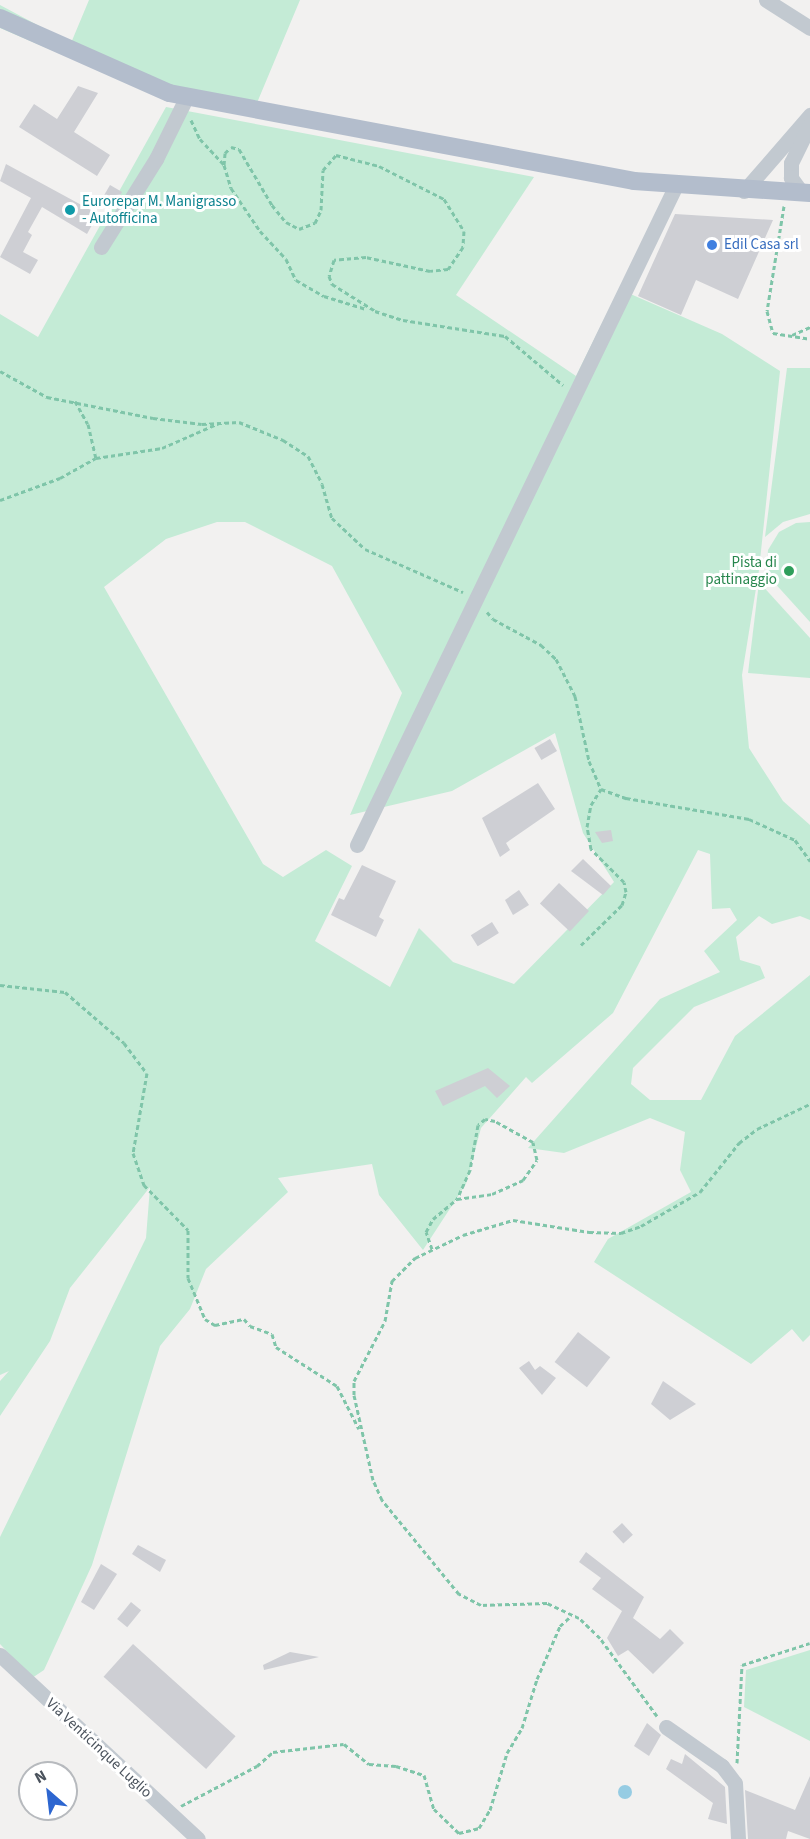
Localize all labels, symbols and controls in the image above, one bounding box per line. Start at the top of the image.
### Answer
place label: Eurorepar M. Manigrasso - Autofficina [82,192,236,227]
marker: Eurorepar M. Manigrasso - Autofficina [63,203,77,217]
place label: Edil Casa srl [724,236,799,254]
marker: Edil Casa srl [705,238,719,252]
place label: Pista di pattinaggio [705,553,777,588]
marker: Pista di pattinaggio [782,564,796,578]
street label: Via Venticinque Luglio [42,1694,156,1802]
north arrow [18,1761,78,1821]
text: N [31,1765,50,1789]

